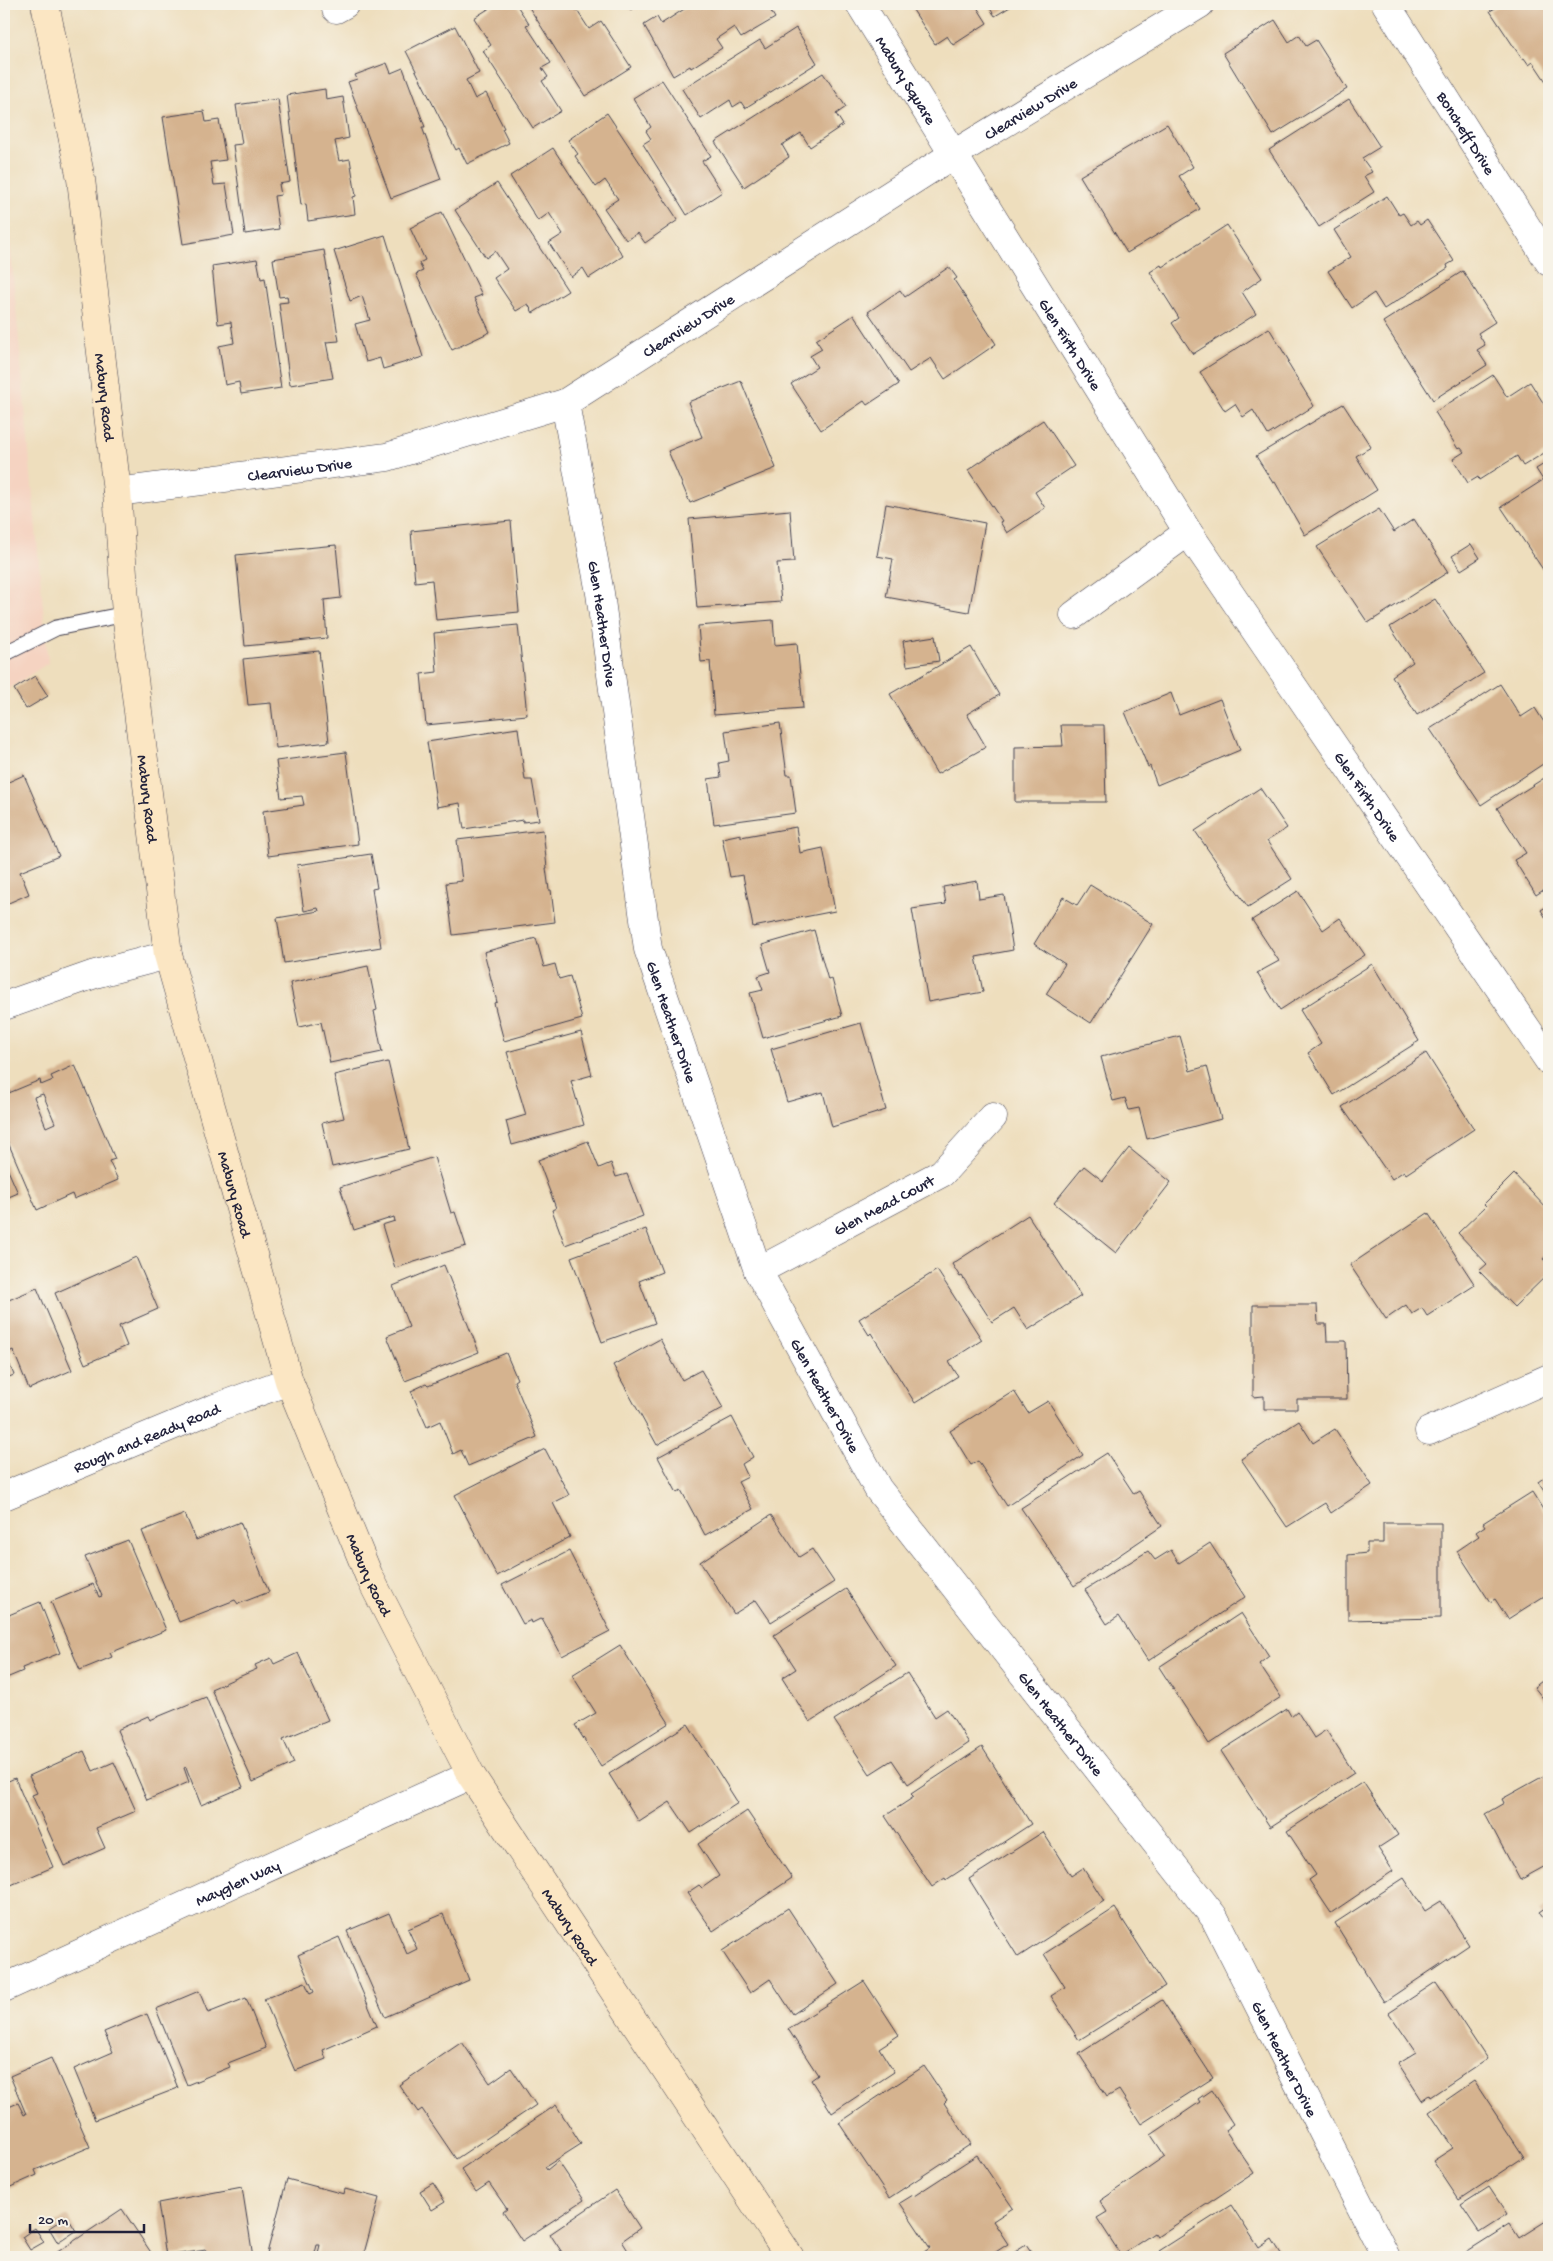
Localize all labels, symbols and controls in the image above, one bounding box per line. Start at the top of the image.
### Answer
street label: Mabury Square [869,34,939,130]
street label: Clearview Drive [982,75,1082,146]
street label: Boncheff Drive [1430,88,1498,180]
street label: Clearview Drive [640,291,740,364]
street label: Glen Firth Drive [1032,296,1104,396]
street label: Mabury Road [88,352,117,444]
street label: Clearview Drive [247,456,354,488]
street label: Glen Heather Drive [581,560,619,689]
street label: Glen Firth Drive [1328,749,1403,847]
street label: Mabury Road [130,754,160,846]
street label: Glen Heather Drive [640,959,699,1087]
street label: Mabury Road [211,1150,254,1241]
street label: Glen Mead Court [831,1172,940,1242]
street label: Glen Heather Drive [784,1336,862,1457]
street label: Rough and Ready Road [71,1400,225,1479]
street label: Mabury Road [340,1532,395,1622]
street label: Glen Heather Drive [1012,1669,1106,1782]
street label: Mayglen Way [193,1857,284,1912]
street label: Mabury Road [536,1886,601,1971]
street label: Glen Heather Drive [1245,1999,1320,2122]
scale bar [30,2201,144,2233]
text: 20 m [38,2212,68,2230]

